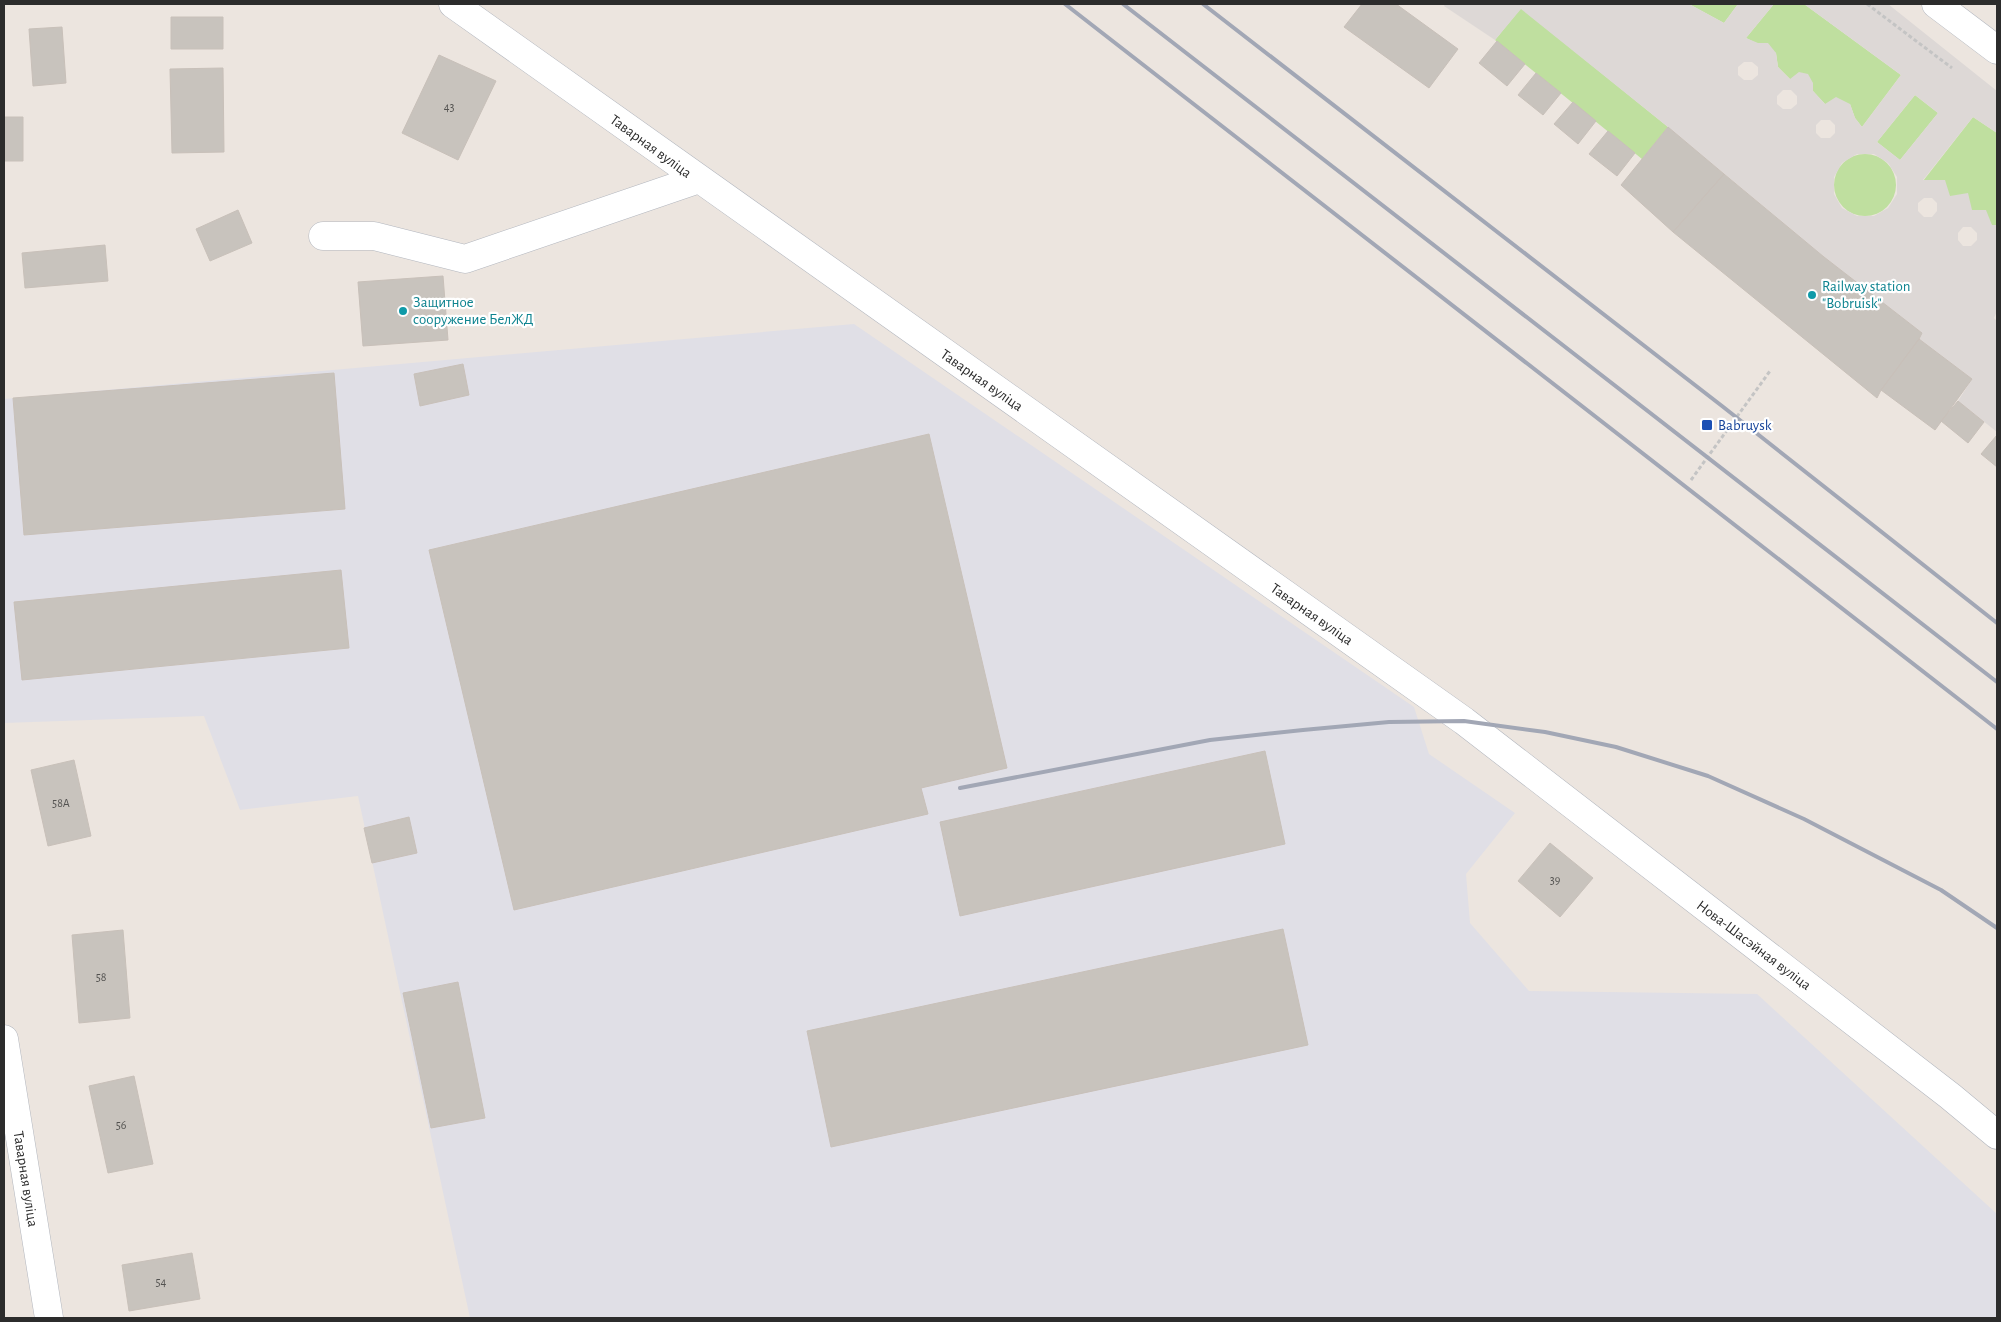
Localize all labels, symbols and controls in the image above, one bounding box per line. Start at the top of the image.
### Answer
house number: 43 [444,101,454,113]
street label: Таварная вуліца [607,112,694,181]
place label: Railway station "Bobruisk" [1822,279,1910,311]
marker: Railway station "Bobruisk" [1806,289,1818,301]
place label: Защитное сооружение БелЖД [413,295,534,327]
marker: Защитное сооружение БелЖД [397,305,409,317]
street label: Таварная вуліца [938,347,1026,414]
marker: Babruysk [1700,418,1714,432]
place label: Babruysk [1718,418,1772,433]
street label: Таварная вуліца [1268,581,1356,648]
house number: 58А [52,797,70,809]
house number: 39 [1550,874,1561,886]
street label: Нова-Шасэйная вуліца [1694,898,1814,993]
house number: 58 [96,971,107,983]
house number: 56 [116,1119,127,1131]
street label: Таварная вуліца [11,1130,40,1228]
house number: 54 [156,1276,167,1288]

